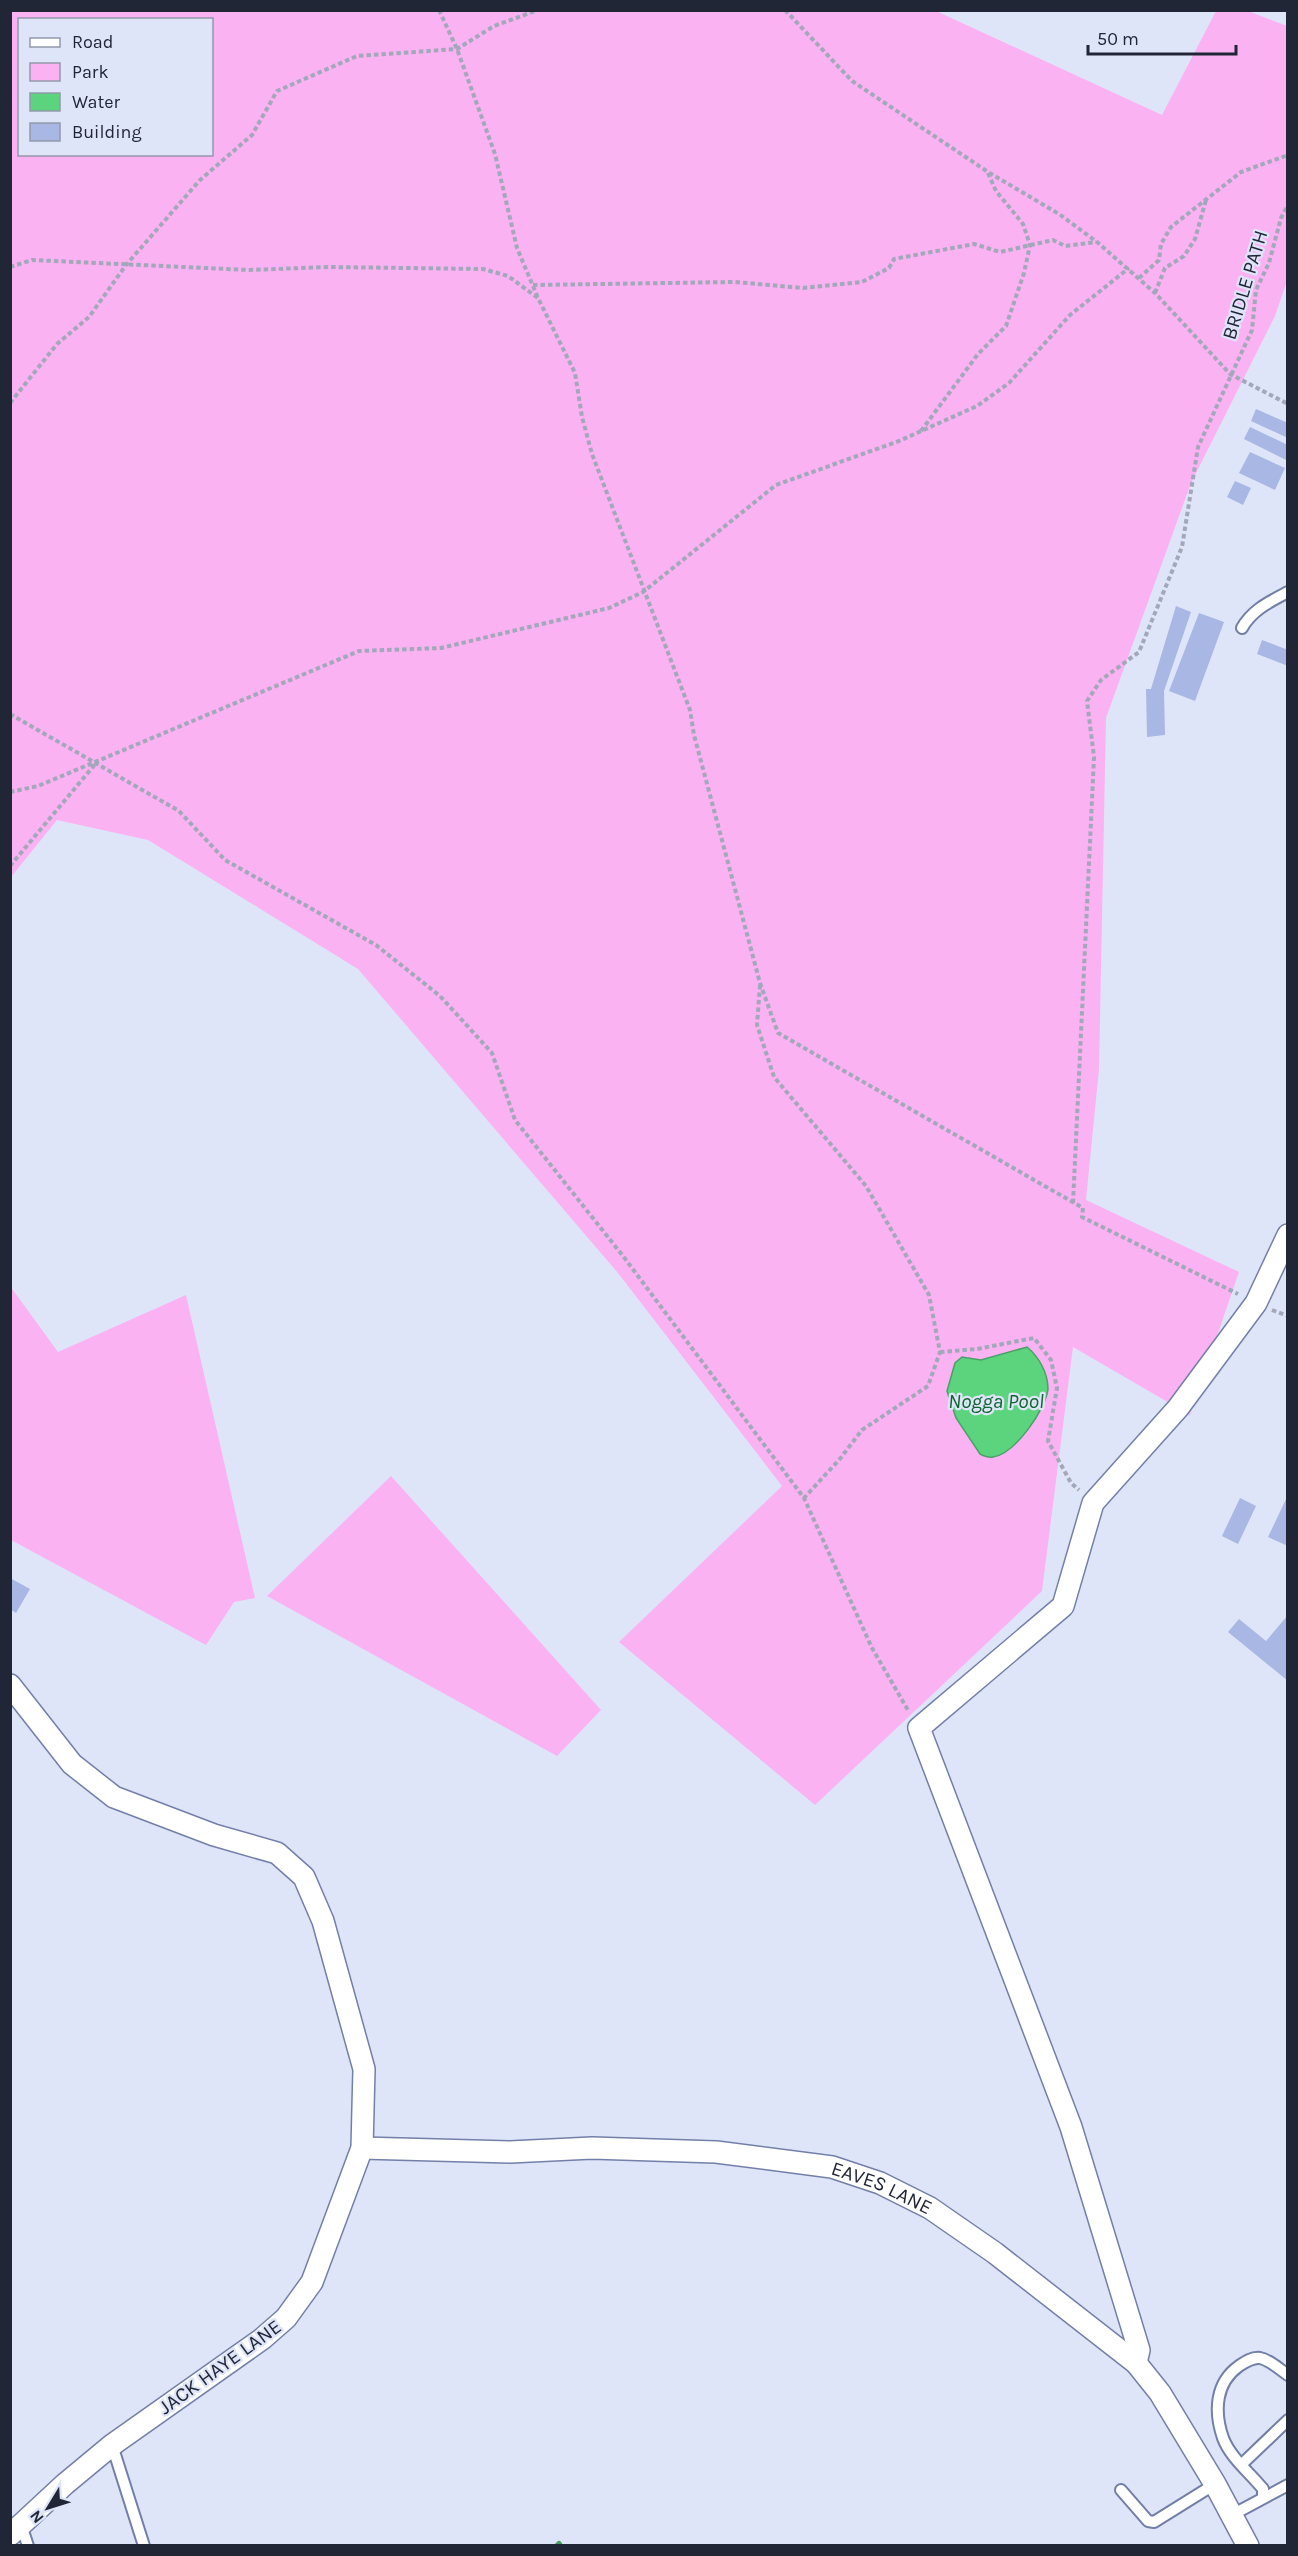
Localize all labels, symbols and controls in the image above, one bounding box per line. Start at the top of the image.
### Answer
legend [18,18,213,156]
scale bar [1088,18,1236,56]
text: 50 m [1097,28,1139,50]
text: Road [72,31,113,53]
text: Park [72,61,109,83]
text: Water [72,91,120,113]
text: Building [72,121,142,143]
street label: BRIDLE PATH [1217,228,1273,342]
water label: Nogga Pool [948,1389,1044,1413]
street label: EAVES LANE [829,2156,936,2219]
street label: JACK HAYE LANE [154,2315,286,2419]
north arrow [18,2478,78,2538]
text: N [26,2507,48,2527]

